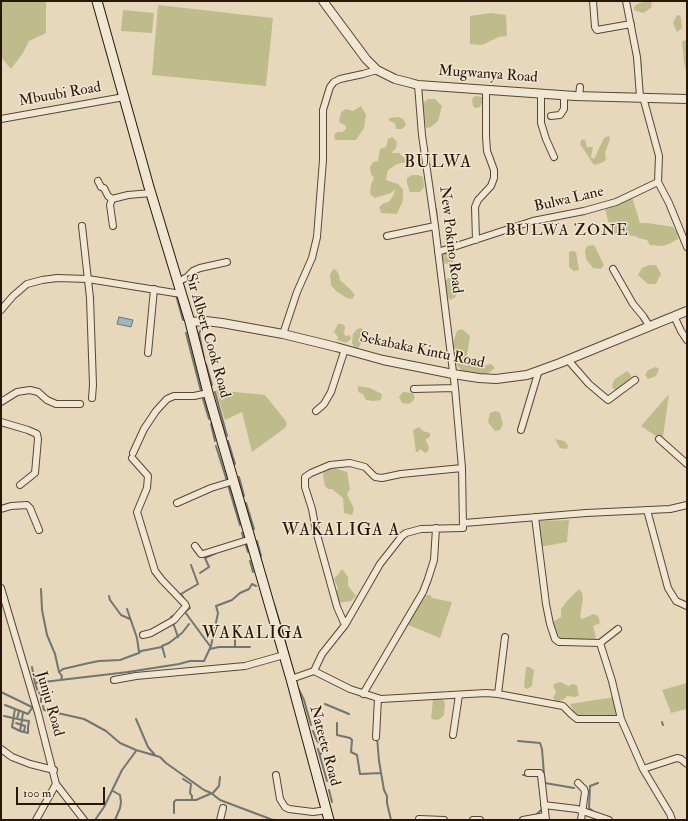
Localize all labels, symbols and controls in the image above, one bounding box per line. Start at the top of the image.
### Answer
street label: Mugwanya Road [438,63,538,87]
street label: Mbuubi Road [18,79,102,111]
district label: BULWA [404,153,472,173]
street label: Bulwa Lane [532,183,606,217]
street label: New Pokino Road [434,185,466,295]
district label: BULWA ZONE [505,222,629,242]
street label: Sir Albert Cook Road [181,272,233,400]
street label: Sekabaka Kintu Road [358,329,486,373]
district label: WAKALIGA A [282,521,400,541]
district label: WAKALIGA [202,624,304,644]
street label: Junju Road [31,669,67,739]
street label: Nateete Road [305,704,343,788]
scale bar [18,779,107,805]
text: 100 m [23,786,51,801]

